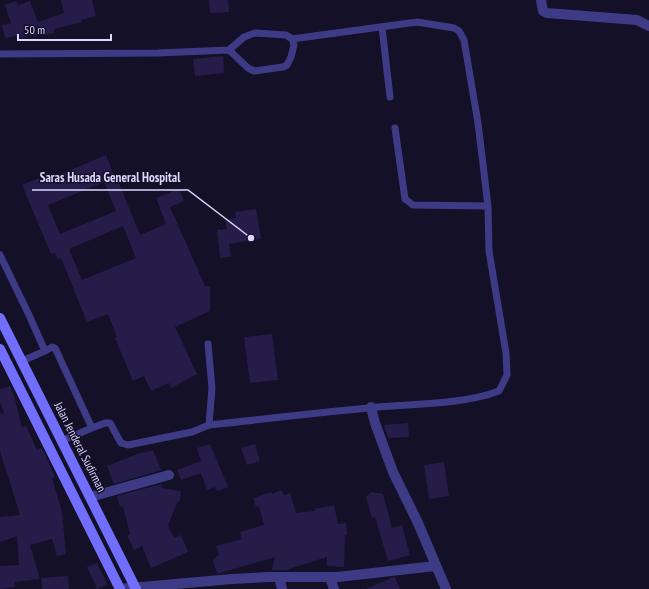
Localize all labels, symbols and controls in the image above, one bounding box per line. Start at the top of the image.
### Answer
scale bar [18,16,111,42]
text: 50 m [24,22,45,37]
callout: Saras Husada General Hospital [32,165,188,190]
text: Saras Husada General Hospital [40,169,181,186]
street label: Jalan Jenderal Sudirman [51,398,110,494]

